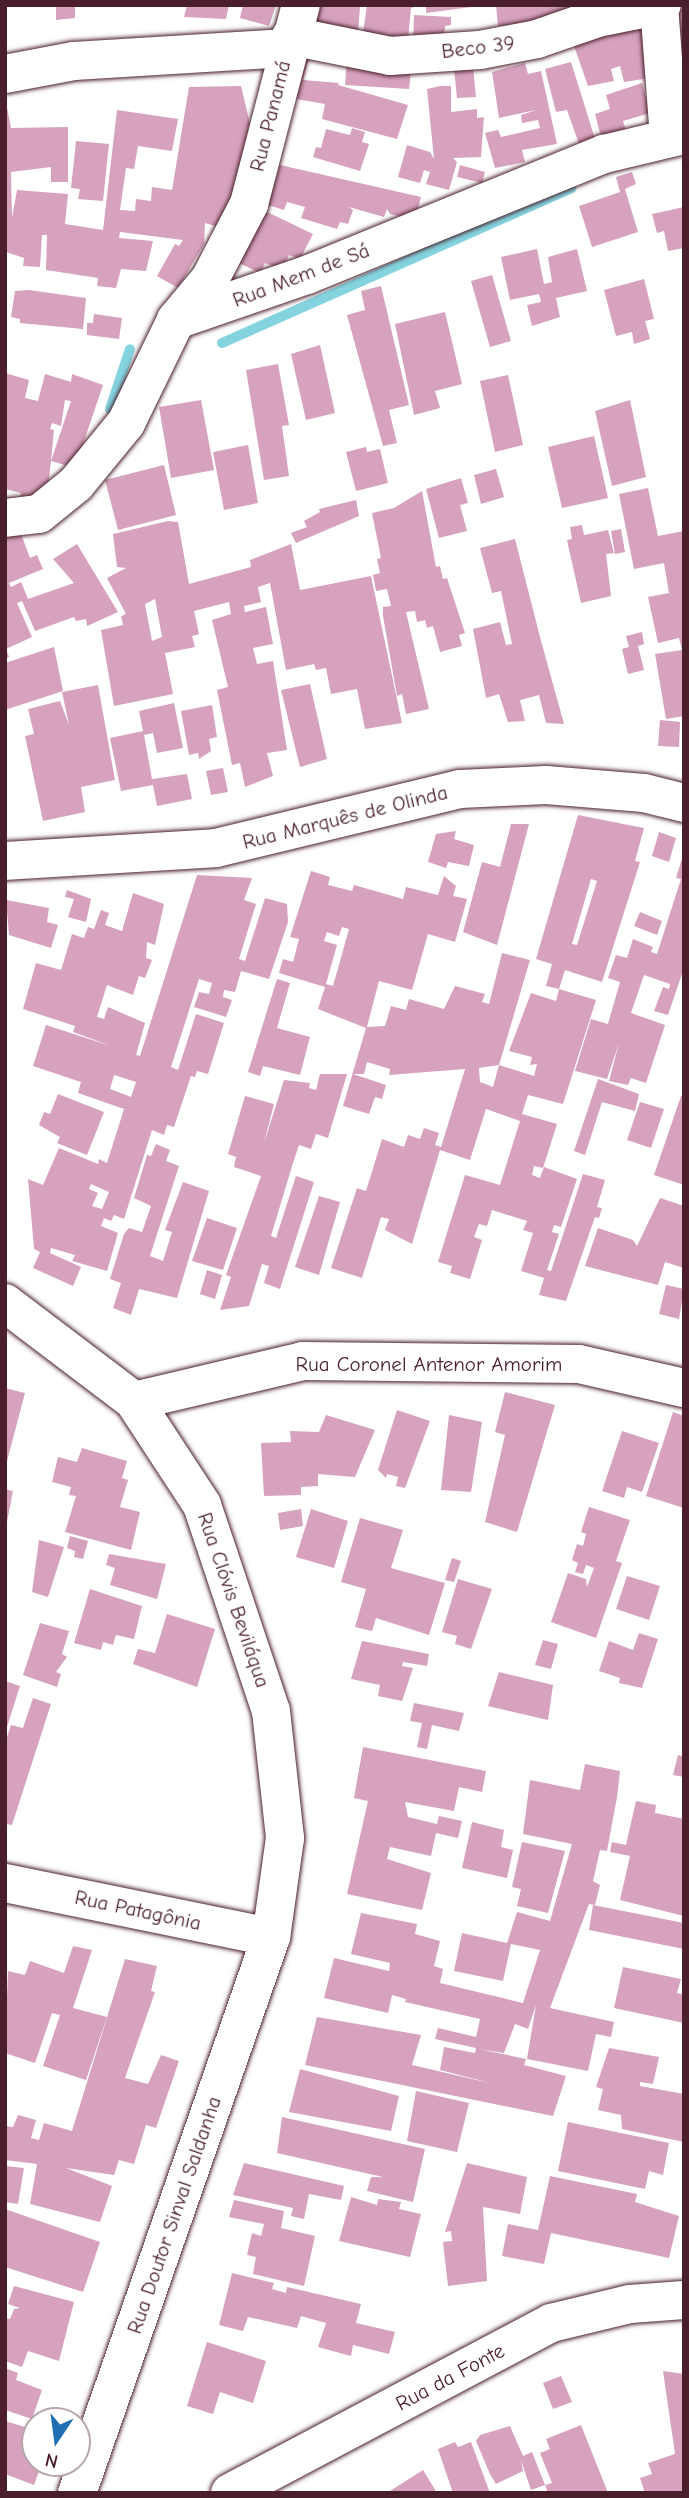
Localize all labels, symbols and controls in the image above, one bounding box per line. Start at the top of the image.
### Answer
street label: Beco 39 [440,30,516,64]
street label: Rua Panamá [244,58,296,174]
street label: Rua Mem de Sá [229,237,373,313]
street label: Rua Marquês de Olinda [240,779,450,855]
street label: Rua Coronel Antenor Amorim [296,1351,562,1377]
street label: Rua Clóvis Beviláqua [192,1509,276,1691]
street label: Rua Patagônia [73,1884,203,1936]
street label: Rua Doutor Sinval Saldanha [121,2093,227,2337]
street label: Rua da Fonte [391,2338,509,2416]
north arrow [21,2407,91,2477]
text: N [43,2448,60,2473]

